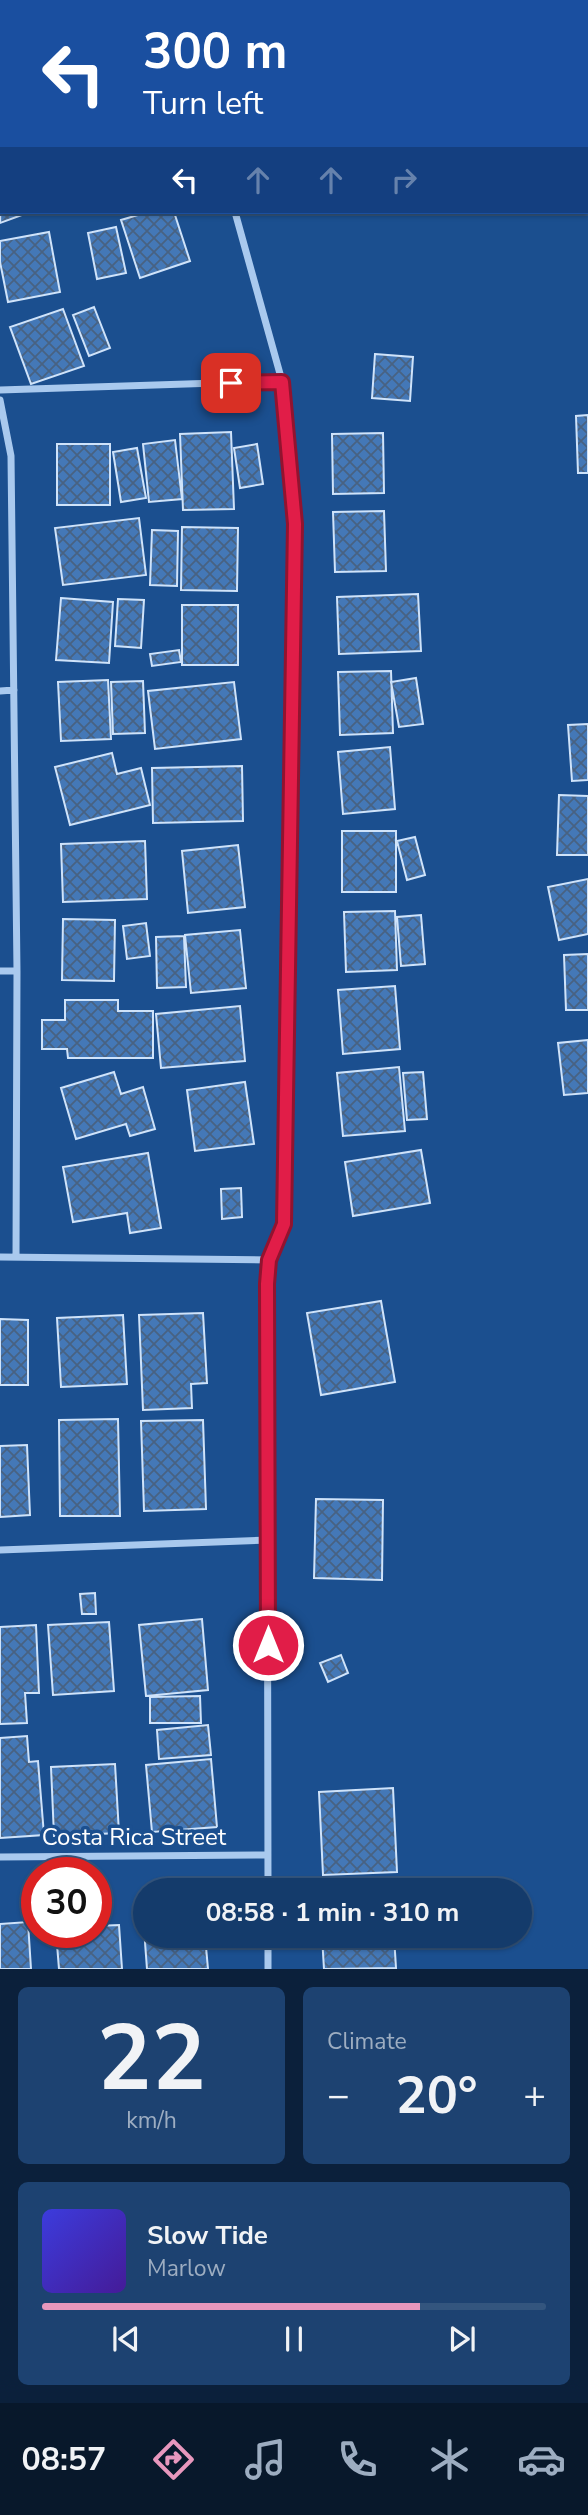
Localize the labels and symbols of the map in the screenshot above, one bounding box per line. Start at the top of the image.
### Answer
pin [201,353,261,413]
position arrow [231,1608,305,1682]
street label: Costa Rica Street [42,1821,227,1853]
speed limit sign: 30 [21,1857,112,1948]

